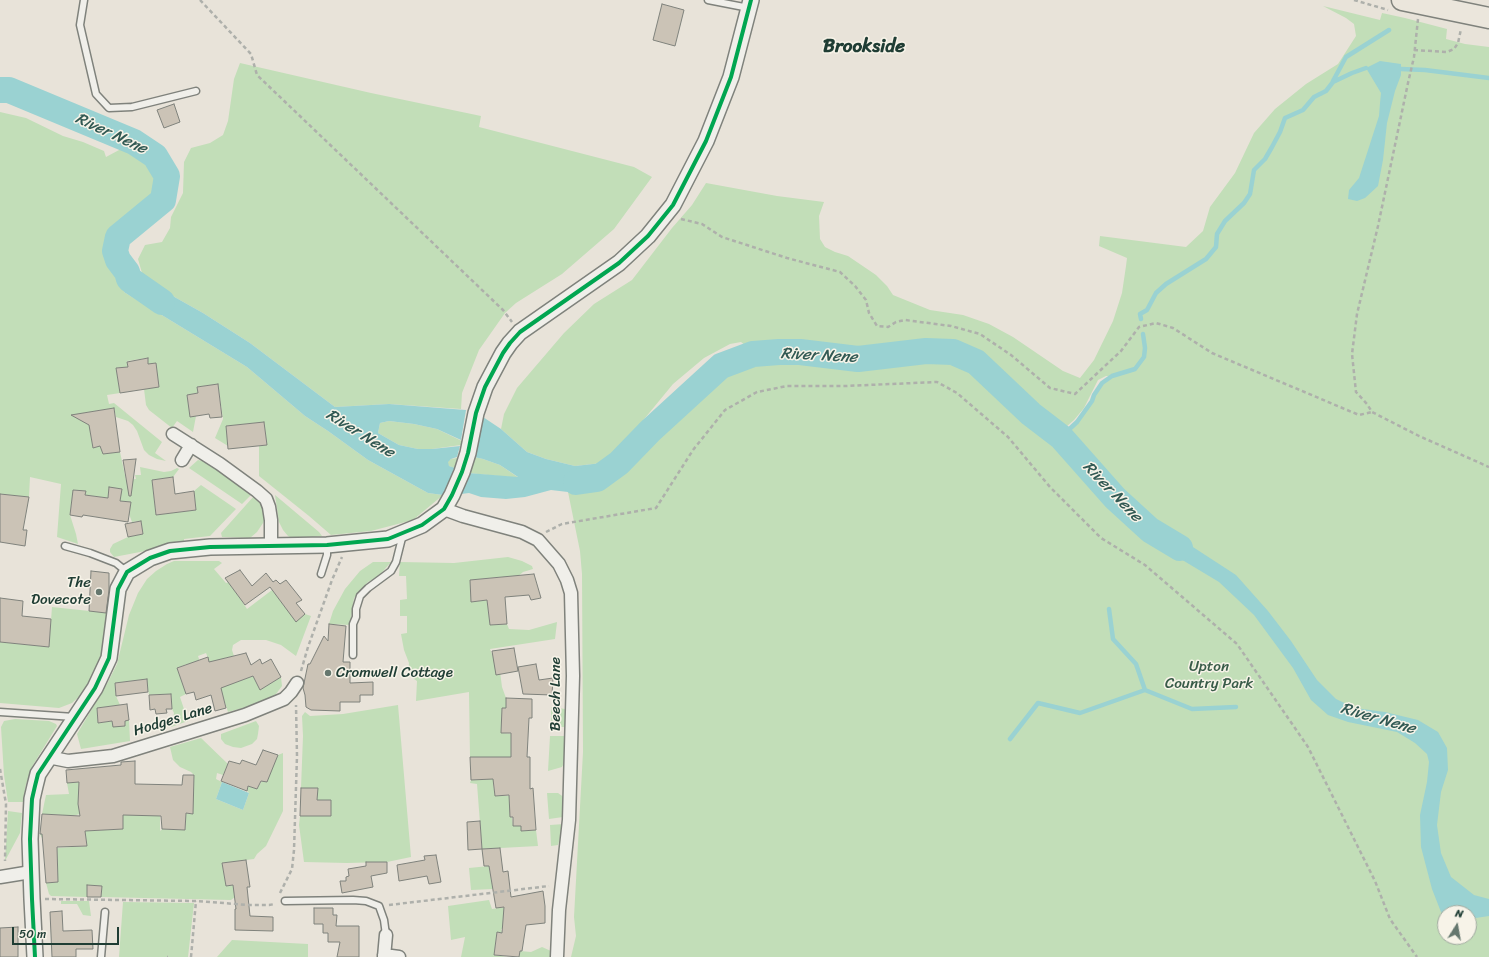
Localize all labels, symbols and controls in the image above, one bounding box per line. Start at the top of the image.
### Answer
district label: Brookside [823,36,905,58]
water label: River Nene [72,109,150,159]
water label: River Nene [780,344,858,368]
water label: River Nene [322,406,398,462]
water label: River Nene [1078,458,1146,526]
place label: The Dovecote [31,574,91,609]
marker: The Dovecote [94,587,104,597]
street label: Beech Lane [547,657,565,731]
park label: Upton Country Park [1165,658,1253,693]
place label: Cromwell Cottage [336,664,453,682]
marker: Cromwell Cottage [323,668,333,678]
street label: Hodges Lane [131,699,215,741]
water label: River Nene [1339,699,1417,739]
text: N [1454,904,1465,924]
north arrow [1437,905,1477,945]
scale bar [14,919,121,945]
text: 50 m [19,923,46,945]

